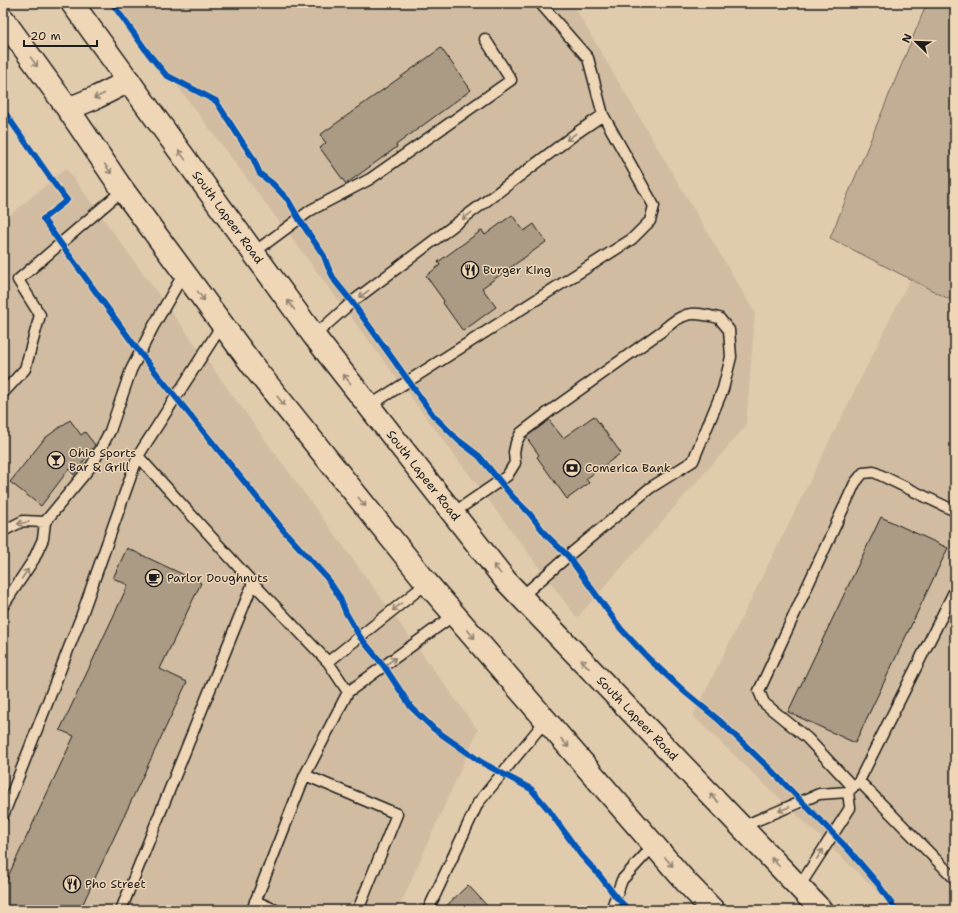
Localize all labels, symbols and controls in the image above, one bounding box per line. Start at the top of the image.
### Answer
scale bar [24,22,97,48]
north arrow [896,22,936,62]
text: 20 m [30,28,61,44]
text: N [899,31,916,45]
one-way arrow [30,56,38,67]
one-way arrow [93,93,105,100]
one-way arrow [566,133,577,142]
one-way arrow [178,149,186,160]
one-way arrow [104,163,113,174]
street label: South Lapeer Road [189,168,267,267]
one-way arrow [462,211,473,220]
restaurant icon: Burger King [460,260,480,280]
place label: Burger King [483,262,551,278]
one-way arrow [358,290,369,298]
one-way arrow [197,291,205,302]
one-way arrow [287,299,295,310]
one-way arrow [343,373,352,384]
one-way arrow [276,395,285,406]
street label: South Lapeer Road [383,427,464,525]
place label: Ohio Sports Bar & Grill [69,445,136,475]
bar icon: Ohio Sports Bar & Grill [46,450,66,470]
bank icon: Comerica Bank [562,458,582,478]
place label: Comerica Bank [585,460,671,476]
one-way arrow [357,497,366,507]
one-way arrow [17,519,30,527]
one-way arrow [492,564,501,575]
cafe icon: Parlor Doughnuts [144,568,164,588]
one-way arrow [21,569,29,580]
place label: Parlor Doughnuts [167,570,268,586]
one-way arrow [391,603,402,612]
one-way arrow [466,629,476,639]
one-way arrow [386,657,397,665]
one-way arrow [580,659,590,669]
street label: South Lapeer Road [593,673,682,764]
one-way arrow [561,737,570,748]
one-way arrow [710,794,719,804]
one-way arrow [778,805,790,813]
one-way arrow [816,849,824,860]
one-way arrow [664,857,673,867]
one-way arrow [770,857,780,867]
restaurant icon: Pho Street [62,874,82,894]
place label: Pho Street [85,876,146,892]

